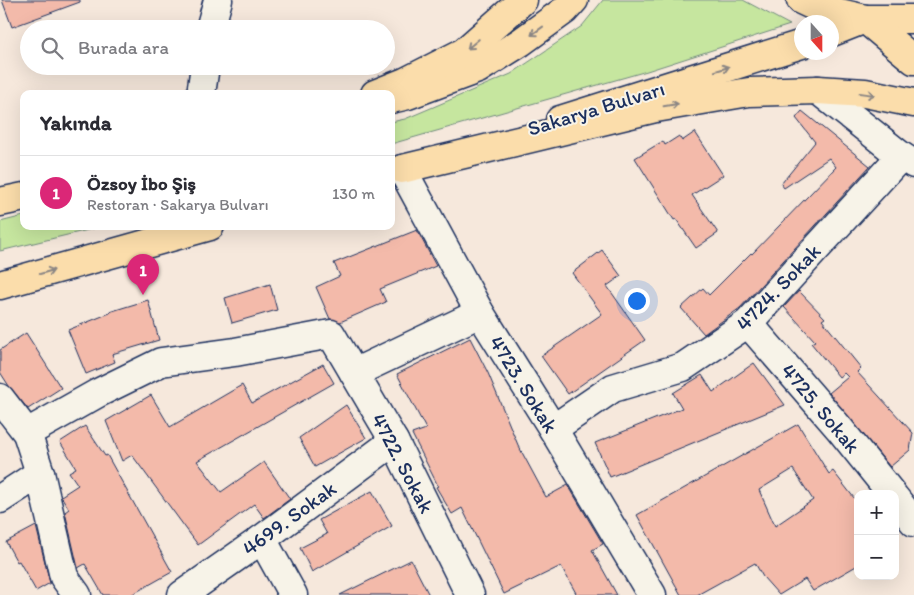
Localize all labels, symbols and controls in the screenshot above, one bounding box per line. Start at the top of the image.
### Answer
north arrow [794,15,839,60]
search box [20,20,395,75]
one-way arrow [530,26,544,36]
icon: search [38,34,66,62]
text: Burada ara [78,36,169,59]
one-way arrow [467,38,480,49]
one-way arrow [713,63,729,73]
street label: Sakarya Bulvarı [524,75,668,141]
one-way arrow [859,89,875,99]
one-way arrow [662,100,678,110]
text: Yakında [40,110,112,135]
text: Özsoy İbo Şiş [87,172,196,195]
text: 1 [52,184,60,203]
text: 130 m [332,184,375,203]
text: Restoran · Sakarya Bulvarı [87,195,269,214]
street label: 4724. Sokak [730,238,826,336]
pin: 1 [127,254,159,295]
one-way arrow [39,266,55,276]
your location [624,288,650,314]
street label: 4723. Sokak [484,331,564,437]
street label: 4725. Sokak [776,358,866,458]
street label: 4722. Sokak [366,409,440,517]
street label: 4699. Sokak [237,475,341,560]
map controls [854,490,899,580]
button: + [854,490,899,535]
button: − [854,535,899,580]

